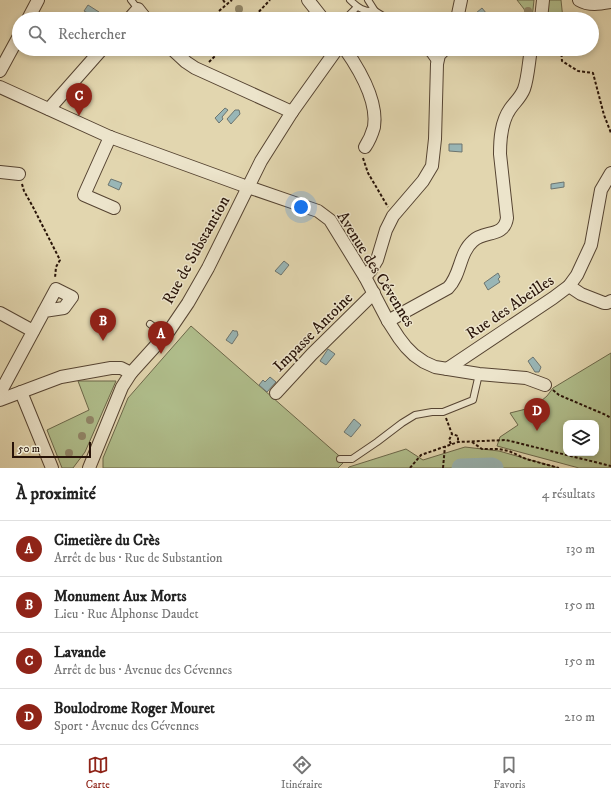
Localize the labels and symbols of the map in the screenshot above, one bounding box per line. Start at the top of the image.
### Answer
pin: C [66,83,92,116]
street label: Rue de Substantion [158,192,234,308]
your location [291,197,311,217]
street label: Avenue des Cévennes [332,208,420,330]
street label: Rue des Abeilles [462,270,558,344]
street label: Impasse Antoine [269,288,357,376]
pin: B [90,308,116,341]
pin: A [148,321,174,354]
pin: D [524,398,550,431]
scale bar [12,440,91,459]

